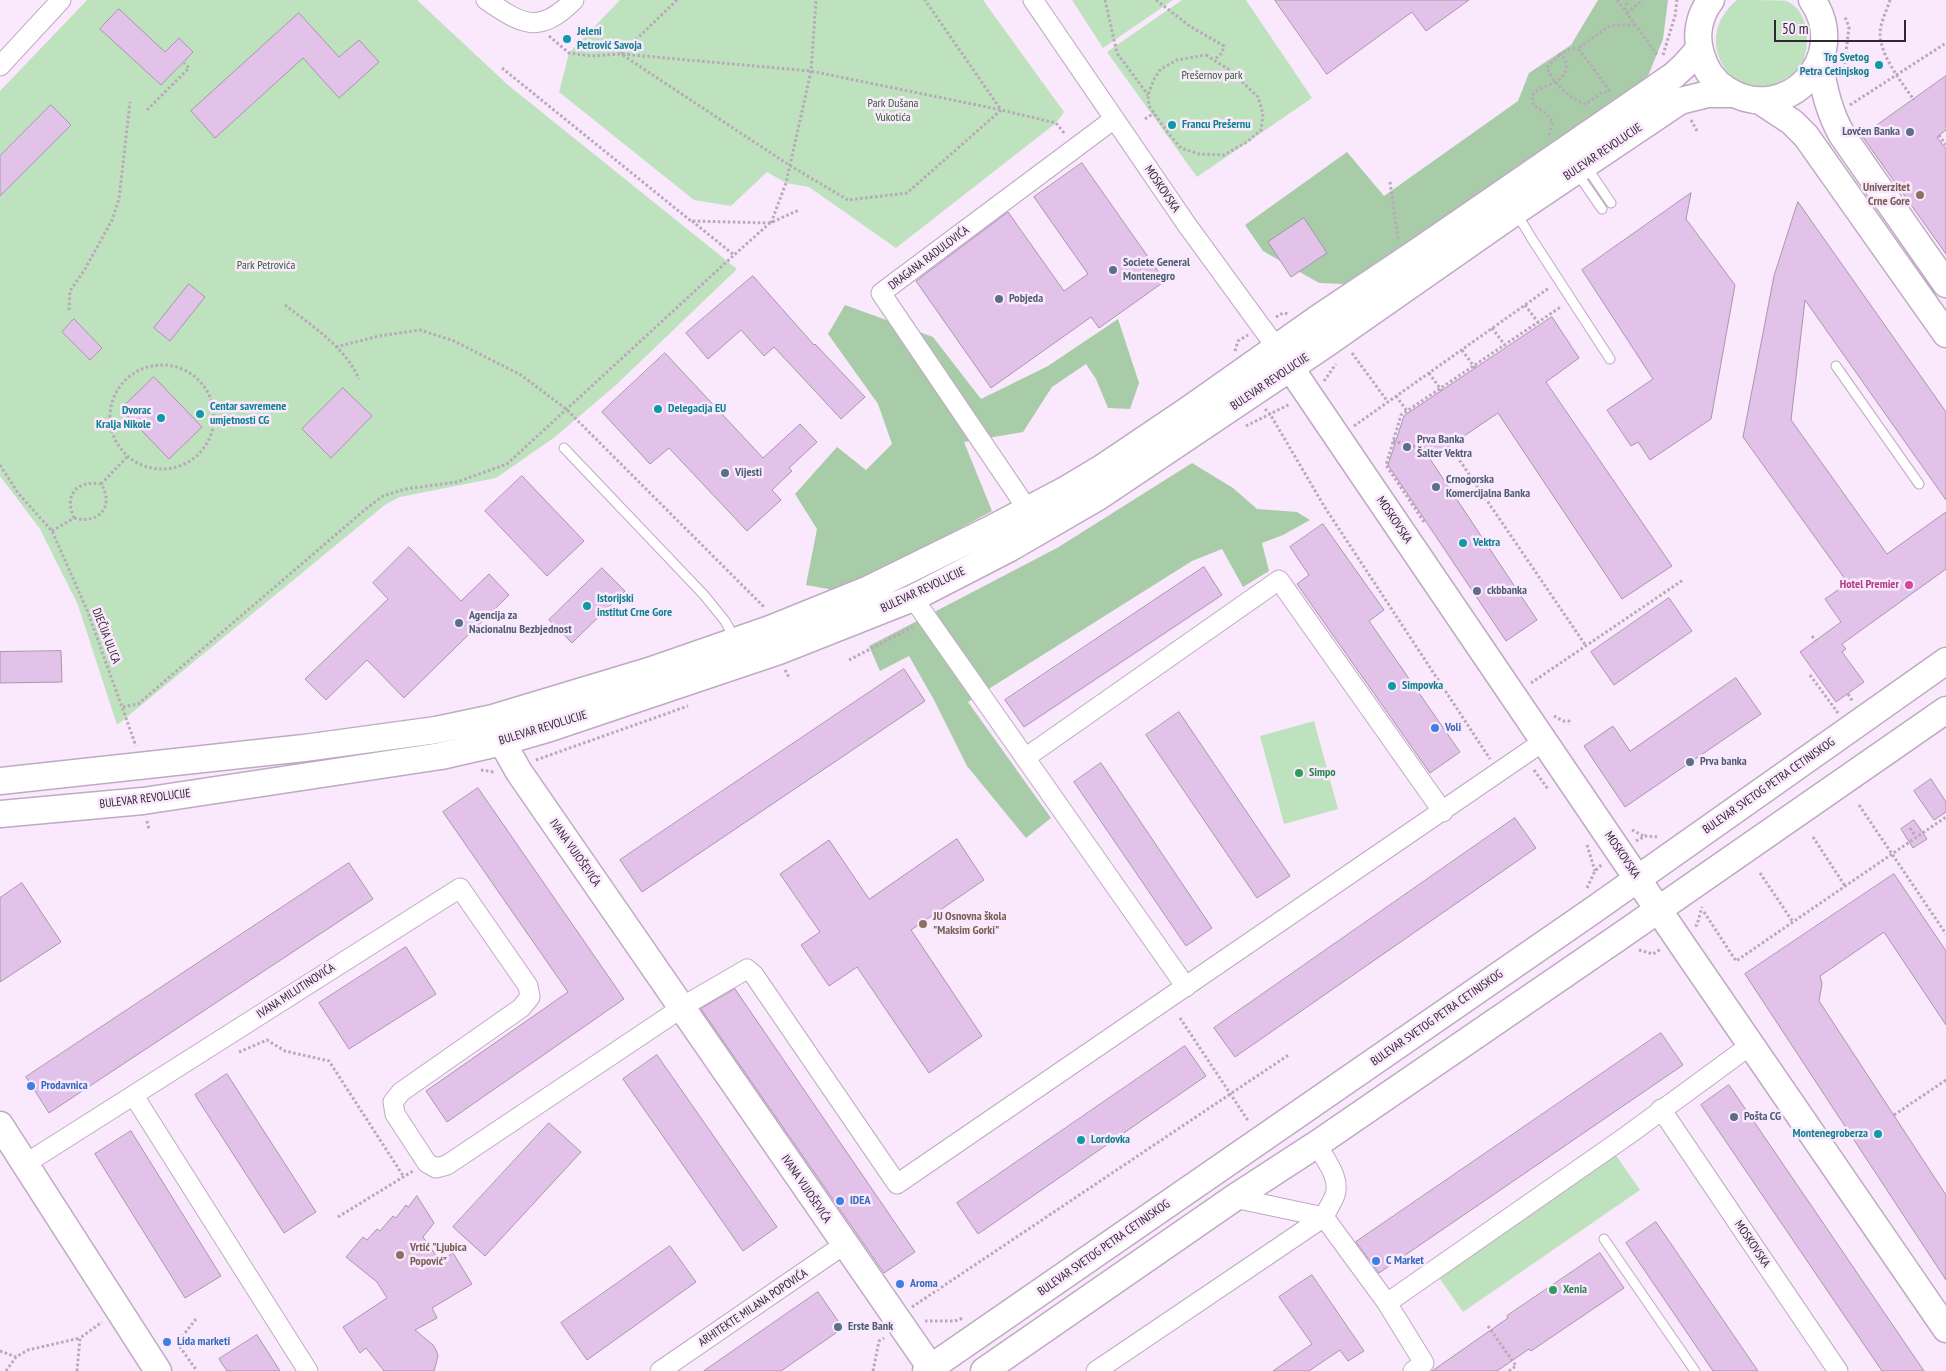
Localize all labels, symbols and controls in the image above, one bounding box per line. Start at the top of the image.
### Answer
scale bar [1776,10,1908,42]
text: 50 m [1782,19,1808,38]
place label: Jeleni Petrović Savoja [577,25,642,53]
marker: Jeleni Petrović Savoja [561,33,573,45]
place label: Trg Svetog Petra Cetinjskog [1800,51,1869,79]
marker: Trg Svetog Petra Cetinjskog [1873,59,1885,71]
park label: Prešernov park [1181,69,1243,83]
park label: Park Dušana Vukotića [868,97,918,125]
place label: Francu Prešernu [1182,118,1251,132]
marker: Francu Prešernu [1166,119,1178,131]
street label: BULEVAR REVOLUCIJE [1561,120,1645,184]
place label: Lovćen Banka [1842,125,1900,139]
marker: Lovćen Banka [1904,126,1916,138]
street label: MOSKOVSKA [1141,163,1183,215]
place label: Univerzitet Crne Gore [1863,181,1910,209]
marker: Univerzitet Crne Gore [1914,189,1926,201]
street label: DRAGANA RADULOVIĆA [886,223,972,293]
place label: Societe General Montenegro [1123,256,1190,284]
park label: Park Petrovića [237,259,295,273]
marker: Societe General Montenegro [1107,264,1119,276]
place label: Pobjeda [1009,292,1043,306]
marker: Pobjeda [993,293,1005,305]
street label: BULEVAR REVOLUCIJE [1228,350,1312,414]
place label: Centar savremene umjetnosti CG [210,400,286,428]
place label: Delegacija EU [668,402,726,416]
marker: Delegacija EU [652,403,664,415]
place label: Dvorac Kralja Nikole [96,404,151,432]
marker: Centar savremene umjetnosti CG [194,408,206,420]
marker: Dvorac Kralja Nikole [155,412,167,424]
place label: Prva Banka Šalter Vektra [1417,433,1472,461]
marker: Prva Banka Šalter Vektra [1401,441,1413,453]
place label: Vijesti [735,466,762,480]
marker: Vijesti [719,467,731,479]
place label: Crnogorska Komercijalna Banka [1446,473,1530,501]
marker: Crnogorska Komercijalna Banka [1430,481,1442,493]
street label: MOSKOVSKA [1373,494,1415,546]
place label: Vektra [1473,536,1500,550]
marker: Vektra [1457,537,1469,549]
street label: BULEVAR REVOLUCIJE [879,564,967,616]
place label: Hotel Premier [1840,578,1899,592]
marker: Hotel Premier [1903,579,1915,591]
place label: ckbbanka [1487,584,1527,598]
marker: ckbbanka [1471,585,1483,597]
place label: Istorijski institut Crne Gore [597,592,672,620]
marker: Istorijski institut Crne Gore [581,600,593,612]
street label: DJEČIJA ULICA [89,606,123,666]
place label: Agencija za Nacionalnu Bezbjednost [469,609,572,637]
marker: Agencija za Nacionalnu Bezbjednost [453,617,465,629]
place label: Simpovka [1402,679,1443,693]
marker: Simpovka [1386,680,1398,692]
street label: BULEVAR REVOLUCIJE [497,708,589,748]
place label: Voli [1445,721,1461,735]
marker: Voli [1429,722,1441,734]
street label: BULEVAR SVETOG PETRA CETINJSKOG [1700,735,1838,837]
place label: Prva banka [1700,755,1747,769]
marker: Prva banka [1684,756,1696,768]
place label: Simpo [1309,766,1336,780]
marker: Simpo [1293,767,1305,779]
street label: BULEVAR REVOLUCIJE [99,786,191,812]
street label: IVANA VUJOŠEVIĆA [546,817,604,889]
street label: MOSKOVSKA [1601,829,1643,881]
place label: JU Osnovna škola "Maksim Gorki" [933,910,1006,938]
marker: JU Osnovna škola "Maksim Gorki" [917,918,929,930]
street label: IVANA MILUTINOVIĆA [254,960,338,1022]
street label: BULEVAR SVETOG PETRA CETINJSKOG [1368,967,1506,1069]
place label: Prodavnica [41,1079,88,1093]
marker: Prodavnica [25,1080,37,1092]
place label: Pošta CG [1744,1110,1781,1124]
marker: Pošta CG [1728,1111,1740,1123]
place label: Montenegroberza [1792,1127,1868,1141]
marker: Montenegroberza [1872,1128,1884,1140]
place label: Lordovka [1091,1133,1130,1147]
marker: Lordovka [1075,1134,1087,1146]
street label: IVANA VUJOŠEVIĆA [778,1152,834,1226]
place label: IDEA [850,1194,870,1208]
marker: IDEA [834,1195,846,1207]
street label: BULEVAR SVETOG PETRA CETINJSKOG [1035,1197,1173,1299]
street label: MOSKOVSKA [1731,1218,1773,1270]
place label: Vrtić "Ljubica Popović" [410,1241,467,1269]
marker: Vrtić "Ljubica Popović" [394,1249,406,1261]
place label: C Market [1386,1254,1424,1268]
marker: C Market [1370,1255,1382,1267]
street label: ARHITEKTE MILANA POPOVIĆA [696,1266,810,1350]
place label: Aroma [910,1277,938,1291]
marker: Aroma [894,1278,906,1290]
place label: Xenia [1563,1283,1587,1297]
marker: Xenia [1547,1284,1559,1296]
place label: Erste Bank [848,1320,893,1334]
marker: Erste Bank [832,1321,844,1333]
place label: Lida marketi [177,1335,230,1349]
marker: Lida marketi [161,1336,173,1348]

